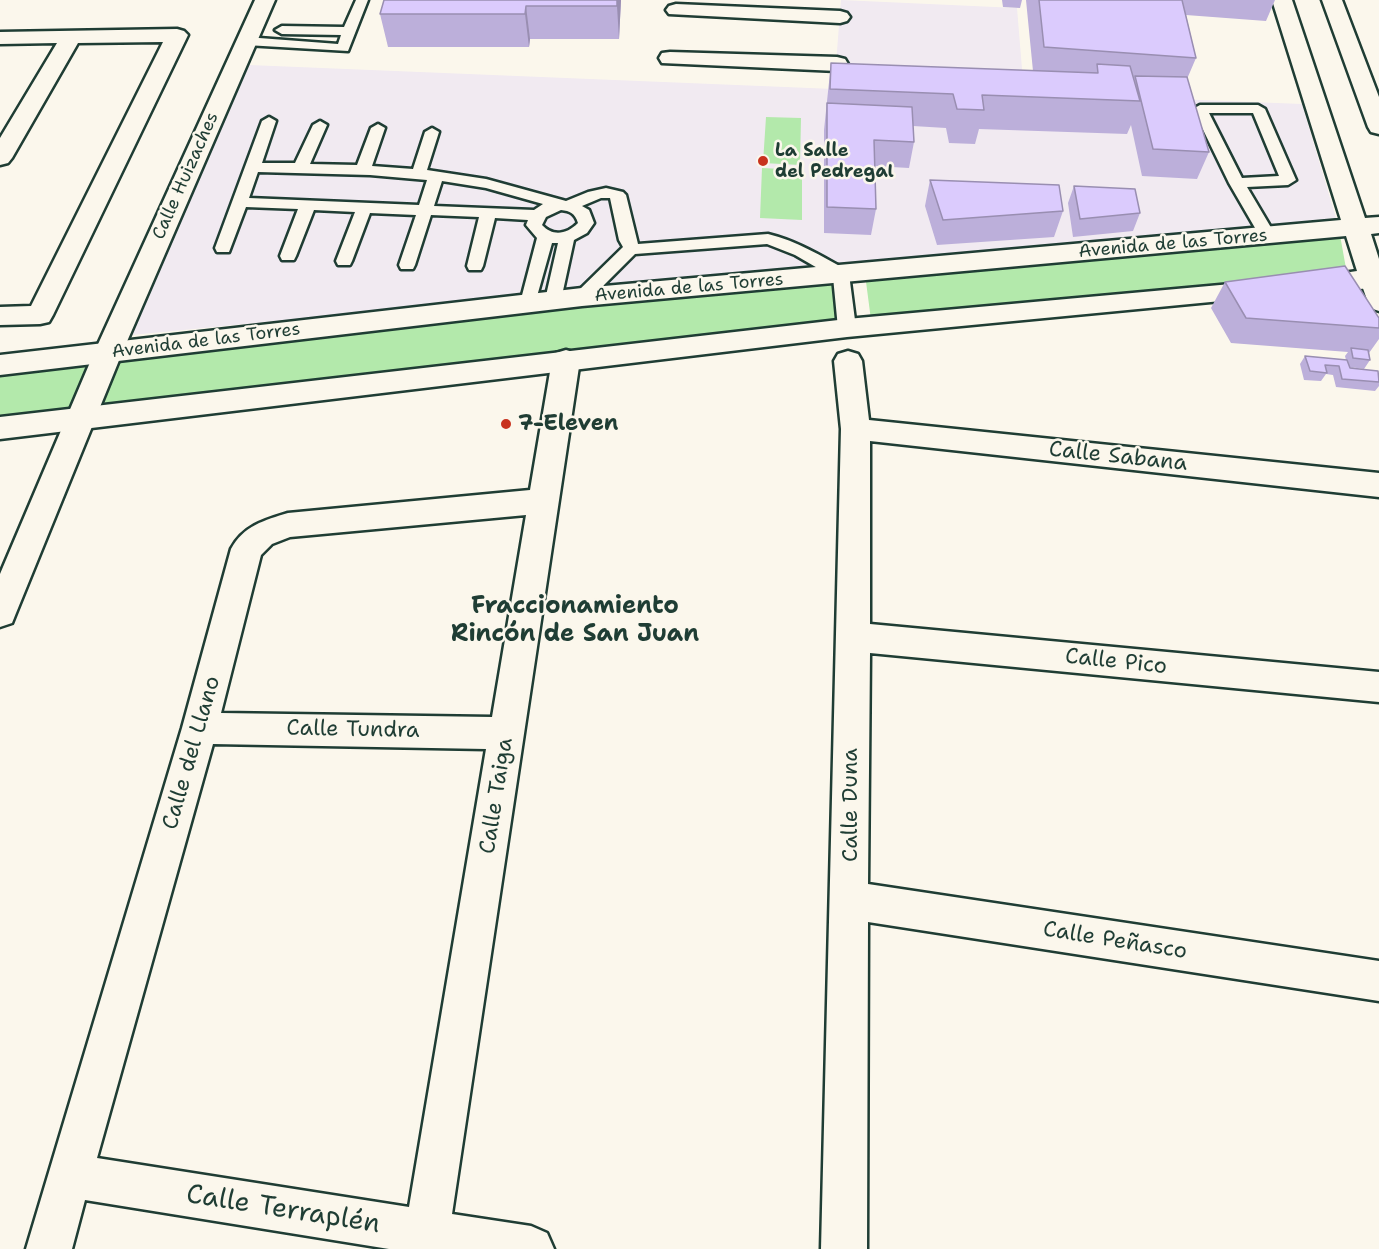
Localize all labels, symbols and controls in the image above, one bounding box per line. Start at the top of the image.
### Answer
street label: Calle Huizaches [148,109,224,243]
place label: La Salle del Pedregal [775,140,894,182]
marker: La Salle del Pedregal [756,154,770,168]
street label: Avenida de las Torres [1078,225,1268,263]
street label: Avenida de las Torres [594,269,784,307]
street label: Avenida de las Torres [111,319,301,363]
place label: 7-Eleven [518,411,618,437]
marker: 7-Eleven [499,417,513,431]
street label: Calle Sabana [1048,437,1188,477]
district label: Fraccionamiento Rincón de San Juan [451,593,699,649]
street label: Calle Pico [1064,644,1168,680]
street label: Calle del Llano [157,673,227,833]
street label: Calle Tundra [286,716,420,744]
street label: Calle Taiga [475,736,519,856]
street label: Calle Duna [838,748,864,862]
street label: Calle Peñasco [1041,917,1189,965]
street label: Calle Terraplén [184,1179,382,1241]

